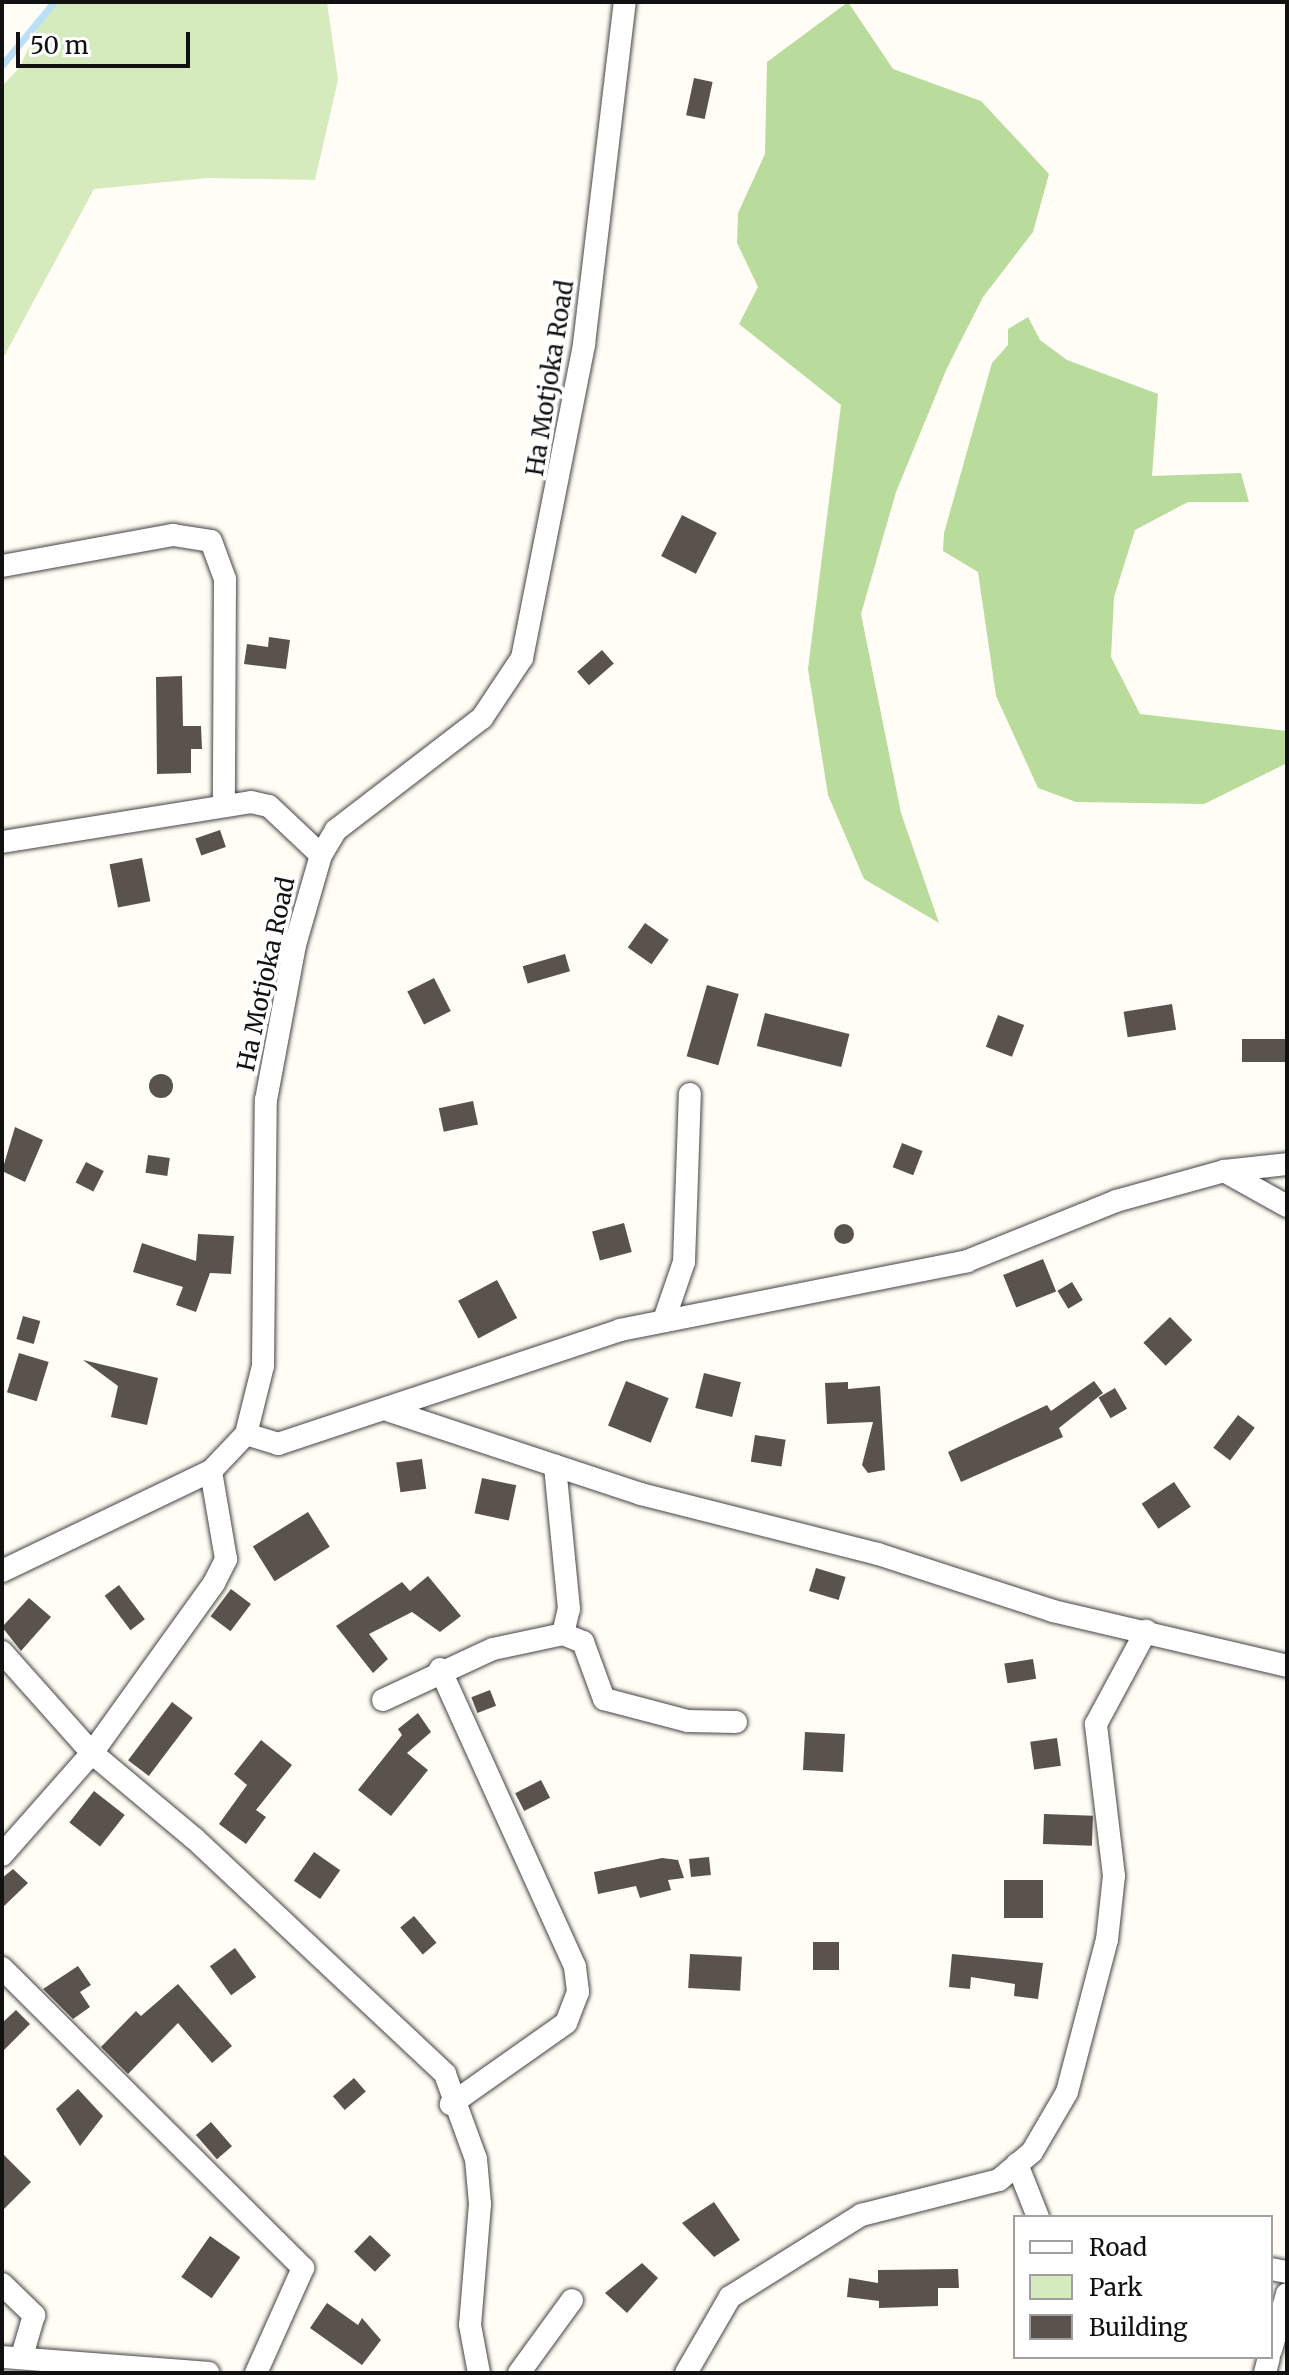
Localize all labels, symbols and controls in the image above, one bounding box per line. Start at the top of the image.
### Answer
scale bar [20,16,194,66]
text: 50 m [30,30,89,61]
street label: Ha Motjoka Road [520,278,580,478]
street label: Ha Motjoka Road [231,874,301,1074]
legend [1013,2215,1273,2359]
text: Road [1089,2232,1147,2263]
text: Park [1089,2272,1142,2303]
text: Building [1089,2312,1188,2343]

